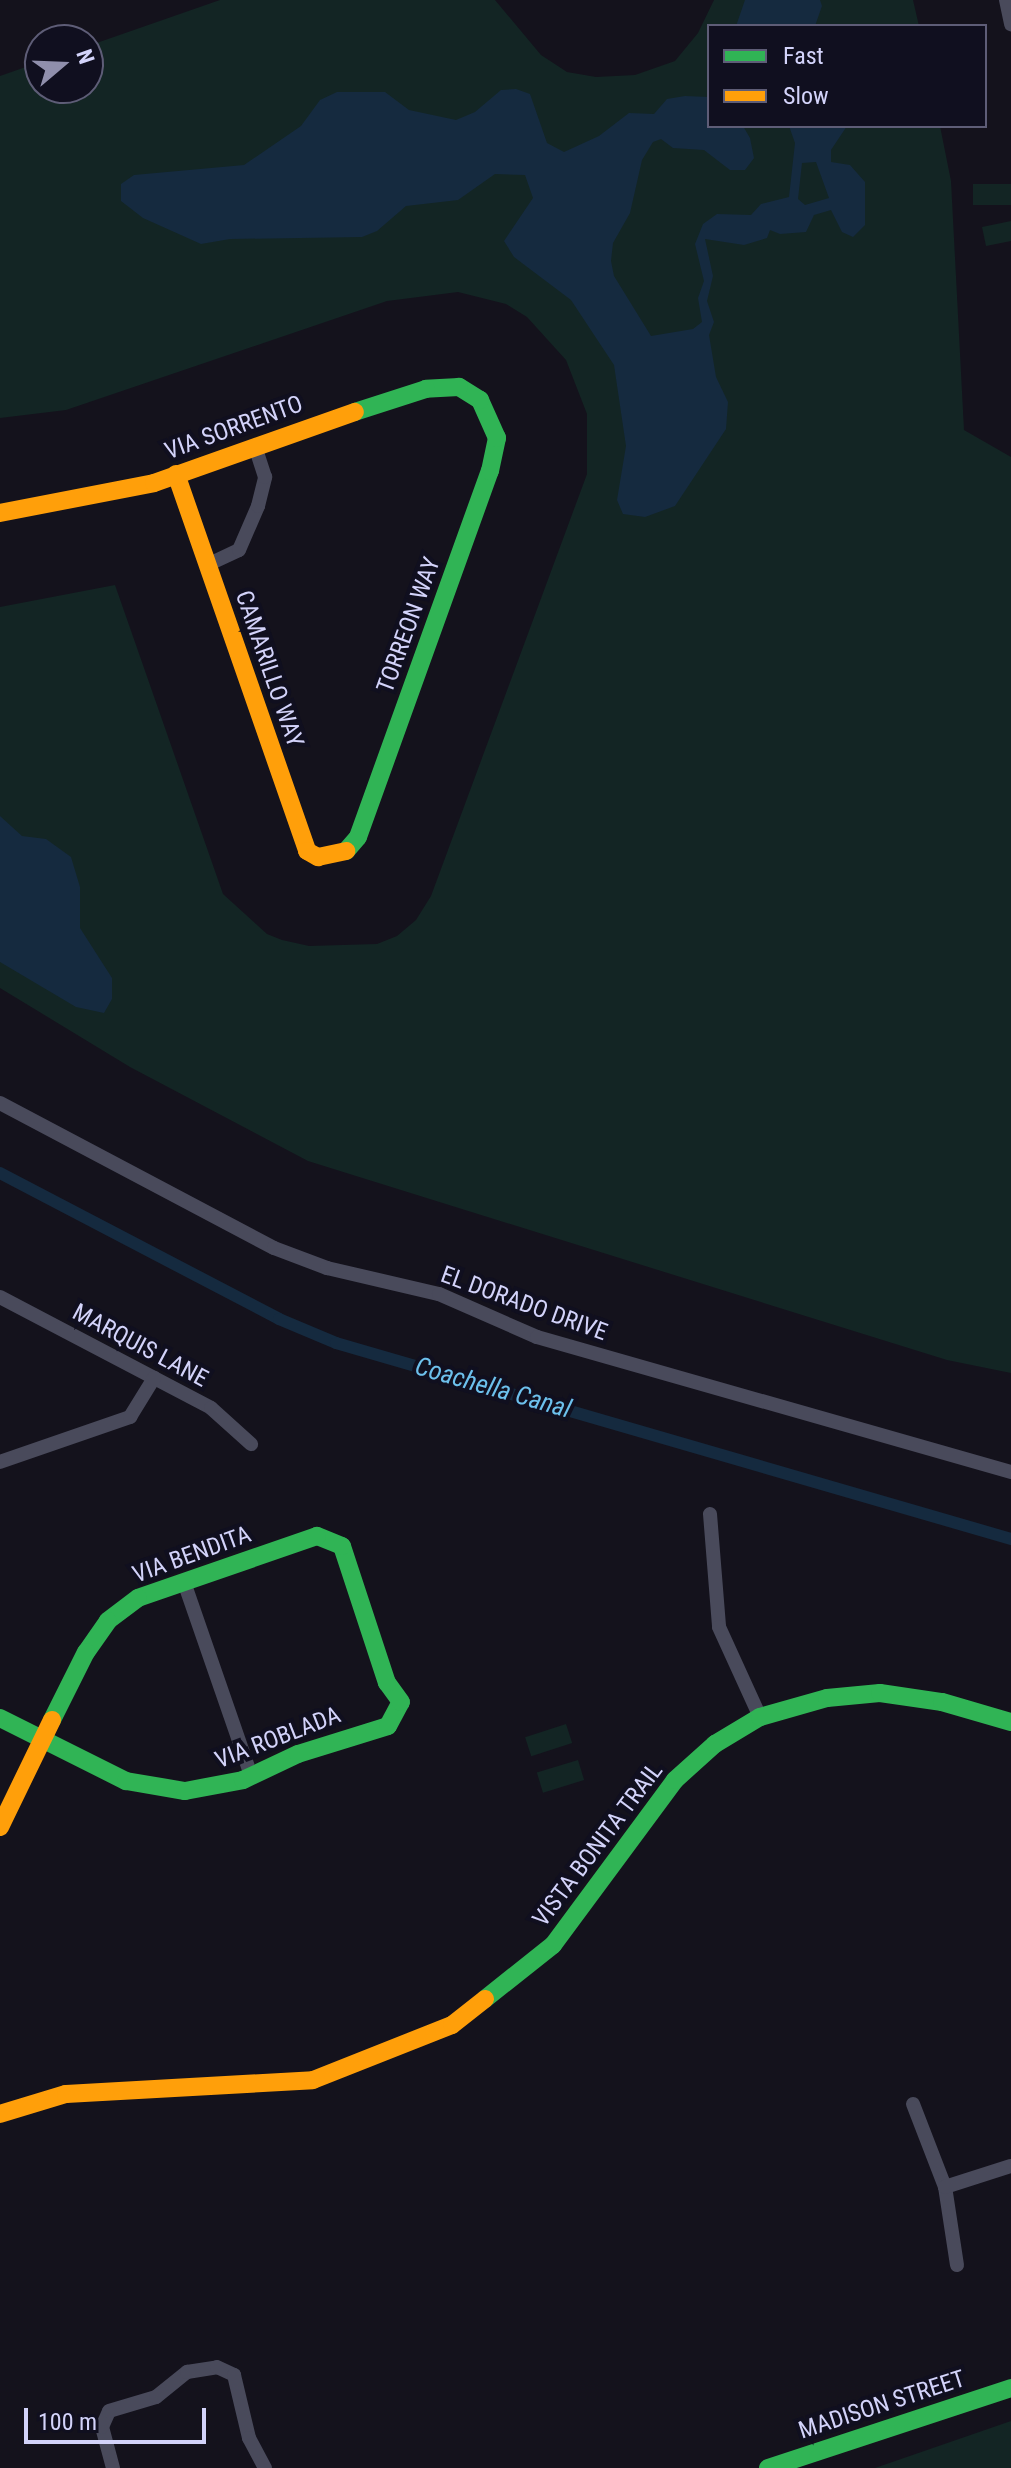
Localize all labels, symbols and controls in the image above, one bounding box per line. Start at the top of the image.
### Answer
north arrow [24,24,104,104]
legend [707,24,987,128]
text: Fast [783,42,824,70]
text: N [71,46,99,67]
text: Slow [783,82,829,110]
street label: VIA SORRENTO [161,390,307,466]
street label: TORREON WAY [371,553,447,697]
street label: CAMARILLO WAY [229,587,309,751]
street label: EL DORADO DRIVE [437,1261,611,1347]
street label: MARQUIS LANE [67,1298,213,1394]
water label: Coachella Canal [411,1351,575,1425]
street label: VIA BENDITA [129,1520,255,1590]
street label: VIA ROBLADA [211,1701,345,1775]
street label: VISTA BONITA TRAIL [527,1757,669,1933]
street label: MADISON STREET [795,2365,969,2445]
scale bar [28,2392,210,2442]
text: 100 m [38,2408,97,2436]

